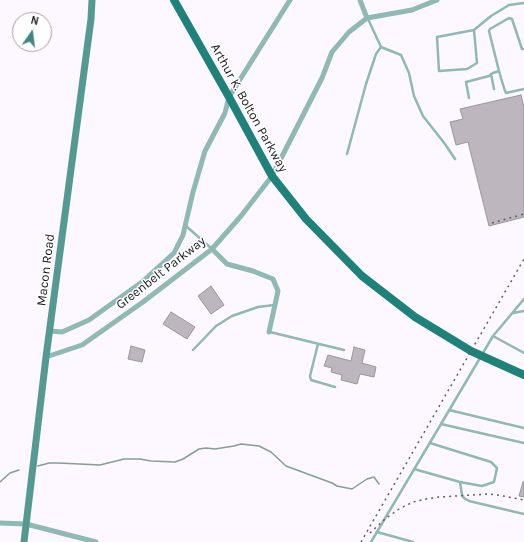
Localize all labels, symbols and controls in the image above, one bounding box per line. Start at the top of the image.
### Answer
north arrow [12,12,52,52]
text: N [29,14,40,28]
street label: Arthur K. Bolton Parkway [207,41,291,175]
street label: Macon Road [34,233,58,307]
street label: Greenbelt Parkway [113,233,209,313]

